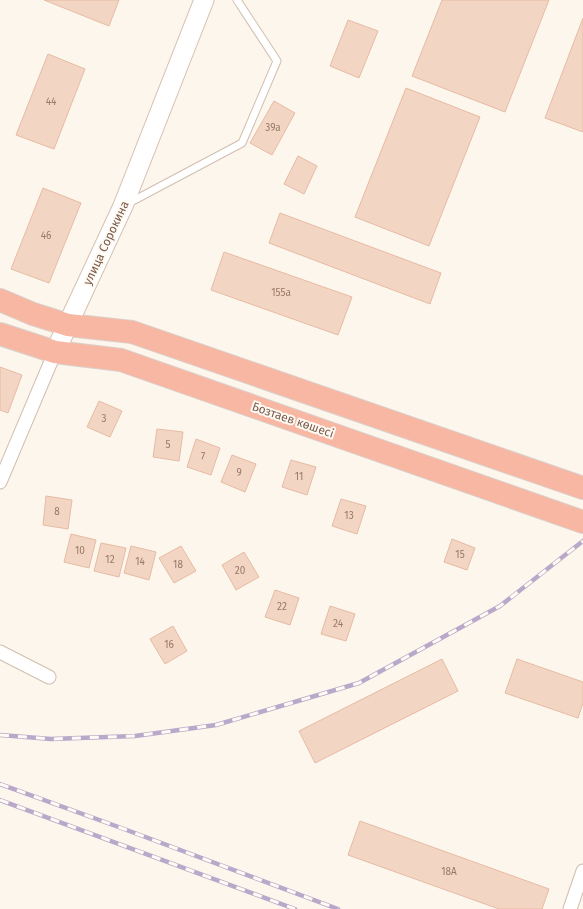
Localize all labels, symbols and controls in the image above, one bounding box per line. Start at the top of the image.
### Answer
house number: 44 [46,96,57,108]
house number: 39а [265,122,281,134]
street label: улица Сорокина [80,199,132,287]
house number: 46 [41,230,51,242]
house number: 155а [271,287,291,299]
street label: Бозтаев көшесі [250,399,336,441]
house number: 3 [102,413,107,425]
house number: 5 [165,439,171,451]
house number: 7 [201,451,206,463]
house number: 9 [236,467,242,479]
house number: 11 [295,471,303,483]
house number: 8 [54,506,60,518]
house number: 13 [344,510,354,522]
house number: 10 [75,545,85,557]
house number: 15 [455,549,465,561]
house number: 12 [105,554,115,566]
house number: 14 [135,556,146,568]
house number: 18 [173,559,183,571]
house number: 20 [235,565,246,577]
house number: 22 [277,601,287,613]
house number: 24 [333,618,344,630]
house number: 16 [164,639,174,651]
house number: 18А [441,866,457,878]

